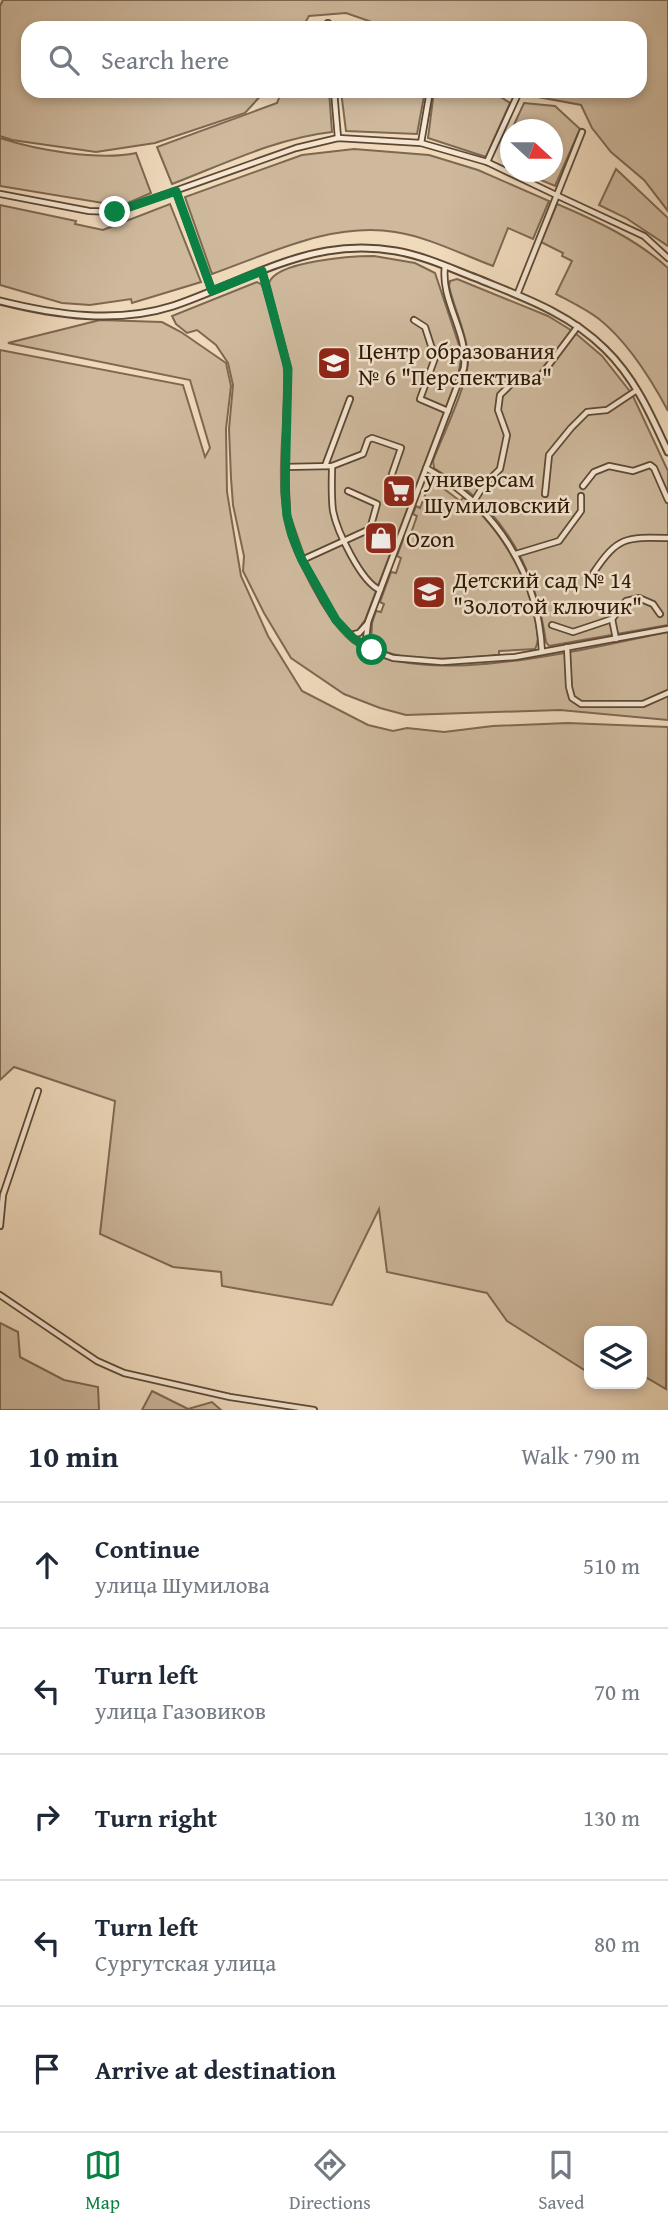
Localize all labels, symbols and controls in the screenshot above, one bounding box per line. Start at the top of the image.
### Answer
search box [21,21,647,98]
text: Search here [101,40,229,79]
icon: search [45,41,83,79]
north arrow [500,119,563,182]
route end [99,196,130,227]
place label: Центр образования № 6 "Перспектива" [358,334,555,393]
school or university icon: Центр образования № 6 "Перспектива" [315,344,353,382]
place label: универсам Шумиловский [423,462,571,521]
supermarket icon: универсам Шумиловский [380,472,418,510]
shop icon: Ozon [362,519,400,557]
place label: Ozon [406,522,455,555]
place label: Детский сад № 14 "Золотой ключик" [452,563,642,622]
school or university icon: Детский сад № 14 "Золотой ключик" [410,573,448,611]
route start [356,634,387,665]
map controls [584,1326,647,1389]
button: layers [584,1326,647,1389]
text: 10 min [28,1434,118,1478]
text: Walk · 790 m [521,1439,640,1472]
text: Continue [95,1529,200,1568]
icon: ahead [28,1546,66,1584]
text: 510 m [583,1549,640,1582]
text: улица Шумилова [95,1568,270,1601]
text: Turn left [95,1655,198,1694]
icon: left [28,1672,66,1710]
text: 70 m [594,1675,640,1708]
text: улица Газовиков [95,1694,266,1727]
icon: right [28,1798,66,1836]
text: Turn right [95,1798,217,1837]
text: 130 m [583,1801,640,1834]
text: Turn left [95,1907,198,1946]
icon: left [28,1924,66,1962]
text: 80 m [594,1927,640,1960]
text: Сургутская улица [95,1946,276,1979]
icon: arrive [28,2050,66,2088]
text: Arrive at destination [95,2050,336,2089]
tab: Map [84,2146,122,2216]
tab: Directions [289,2146,371,2216]
tab: Saved [538,2146,584,2216]

